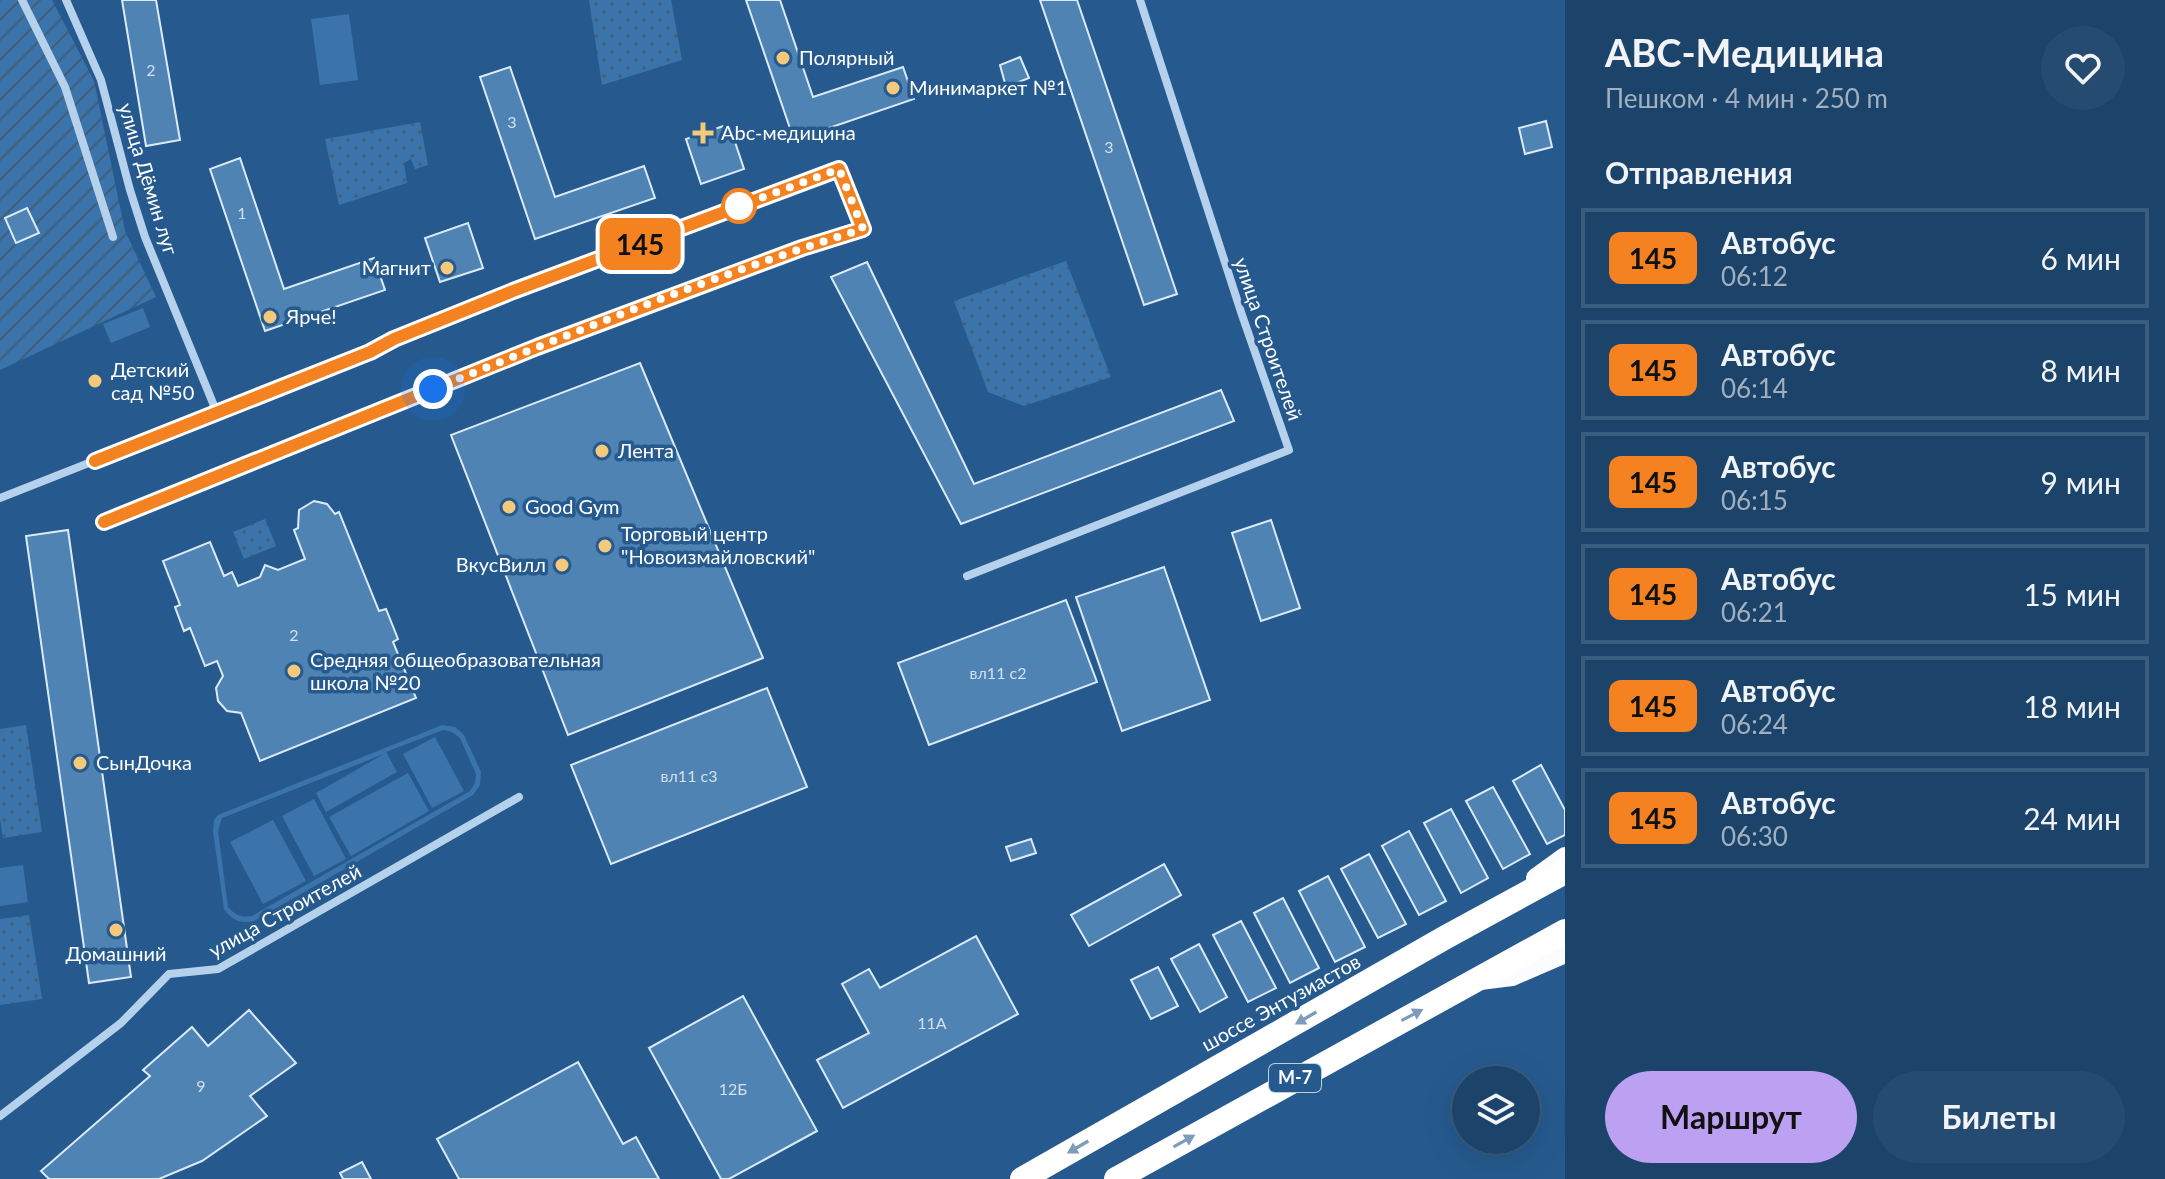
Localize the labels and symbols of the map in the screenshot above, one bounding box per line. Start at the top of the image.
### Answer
place label: Полярный [799,45,894,69]
marker: Полярный [774,49,792,67]
house number: 2 [146,60,156,79]
place label: Минимаркет №1 [909,75,1067,99]
marker: Минимаркет №1 [884,79,902,97]
street label: улица Дёмин луг [114,100,183,258]
house number: 3 [507,112,517,131]
place label: Abc-медицина [721,120,856,144]
marker: Abc-медицина [692,122,714,144]
house number: 3 [1104,137,1114,156]
unlabelled marker [722,189,756,223]
house number: 1 [237,203,247,222]
line badge: 145 [594,218,686,270]
street label: улица Строителей [1230,254,1308,423]
place label: Магнит [362,255,431,279]
marker: Магнит [438,259,456,277]
place label: Ярче! [285,304,337,328]
marker: Ярче! [261,308,279,326]
place label: Детский сад №50 [111,357,194,404]
your location [413,369,453,409]
marker: Детский сад №50 [86,372,104,390]
place label: Лента [617,438,674,462]
marker: Лента [593,442,611,460]
place label: Good Gym [525,494,619,518]
marker: Good Gym [500,498,518,516]
place label: Торговый центр "Новоизмайловский" [621,521,815,568]
marker: Торговый центр "Новоизмайловский" [596,537,614,555]
place label: ВкусВилл [456,552,546,576]
marker: ВкусВилл [553,556,571,574]
house number: 2 [289,625,299,644]
place label: Средняя общеобразовательная школа №20 [310,647,601,694]
marker: Средняя общеобразовательная школа №20 [285,662,303,680]
house number: вл11 с2 [970,663,1026,682]
place label: СынДочка [96,750,192,774]
marker: СынДочка [71,754,89,772]
house number: вл11 с3 [661,766,717,785]
street label: улица Строителей [204,858,365,962]
marker: Домашний [107,921,125,939]
place label: Домашний [65,941,167,965]
street label: шоссе Энтузиастов [1197,948,1364,1056]
one-way arrow [1401,1009,1423,1023]
one-way arrow [1295,1011,1317,1025]
house number: 11А [917,1013,947,1032]
road number: М-7 [1269,1064,1321,1092]
house number: 9 [196,1076,206,1095]
house number: 12Б [719,1079,747,1098]
one-way arrow [1173,1134,1195,1148]
one-way arrow [1067,1140,1089,1154]

